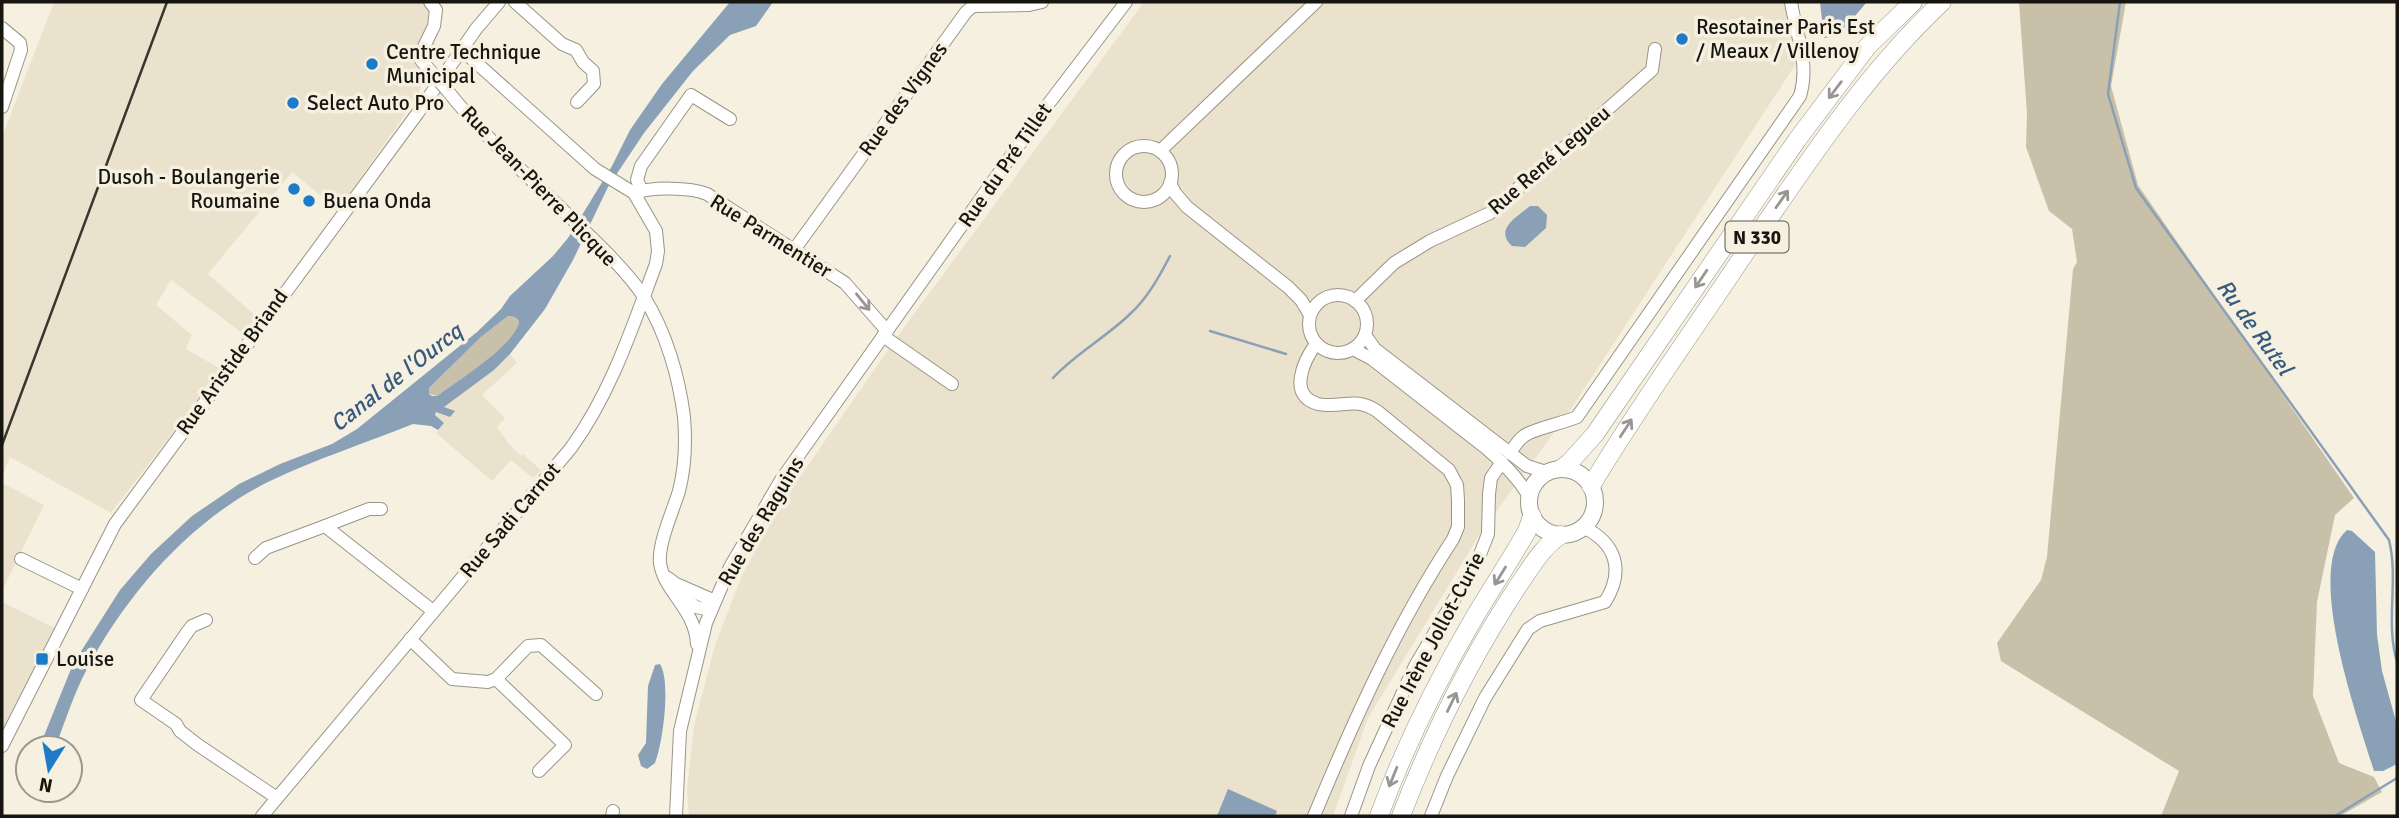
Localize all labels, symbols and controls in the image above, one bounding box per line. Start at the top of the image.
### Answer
place label: Resotainer Paris Est / Meaux / Villenoy [1696,14,1875,64]
marker: Resotainer Paris Est / Meaux / Villenoy [1674,31,1690,47]
street label: Rue des Vignes [853,37,953,161]
place label: Centre Technique Municipal [386,39,541,89]
marker: Centre Technique Municipal [364,56,380,72]
one-way arrow [1828,80,1843,98]
place label: Select Auto Pro [307,90,444,116]
marker: Select Auto Pro [285,95,301,111]
street label: Rue du Pré Tillet [953,98,1057,232]
street label: Rue Jean-Pierre Plicque [456,100,622,272]
street label: Rue René Legueu [1483,100,1615,220]
place label: Dusoh - Boulangerie Roumaine [97,164,280,214]
marker: Dusoh - Boulangerie Roumaine [286,181,302,197]
place label: Buena Onda [323,188,431,214]
street label: Rue Parmentier [705,188,837,284]
one-way arrow [1775,190,1789,210]
marker: Buena Onda [301,193,317,209]
road number: N 330 [1726,221,1788,252]
one-way arrow [1694,269,1708,288]
water label: Ru de Rutel [2210,274,2300,383]
street label: Rue Aristide Briand [171,284,293,440]
one-way arrow [855,292,871,310]
water label: Canal de l'Ourcq [324,316,470,438]
one-way arrow [1619,419,1634,438]
street label: Rue des Raguins [712,452,810,590]
street label: Rue Sadi Carnot [454,457,566,583]
street label: Rue Irène Jollot-Curie [1376,548,1490,732]
one-way arrow [1492,566,1507,585]
place label: Louise [56,646,114,672]
marker: Louise [34,651,50,667]
one-way arrow [1446,692,1460,713]
north arrow [14,734,84,804]
one-way arrow [1386,765,1399,787]
text: N [37,772,55,798]

